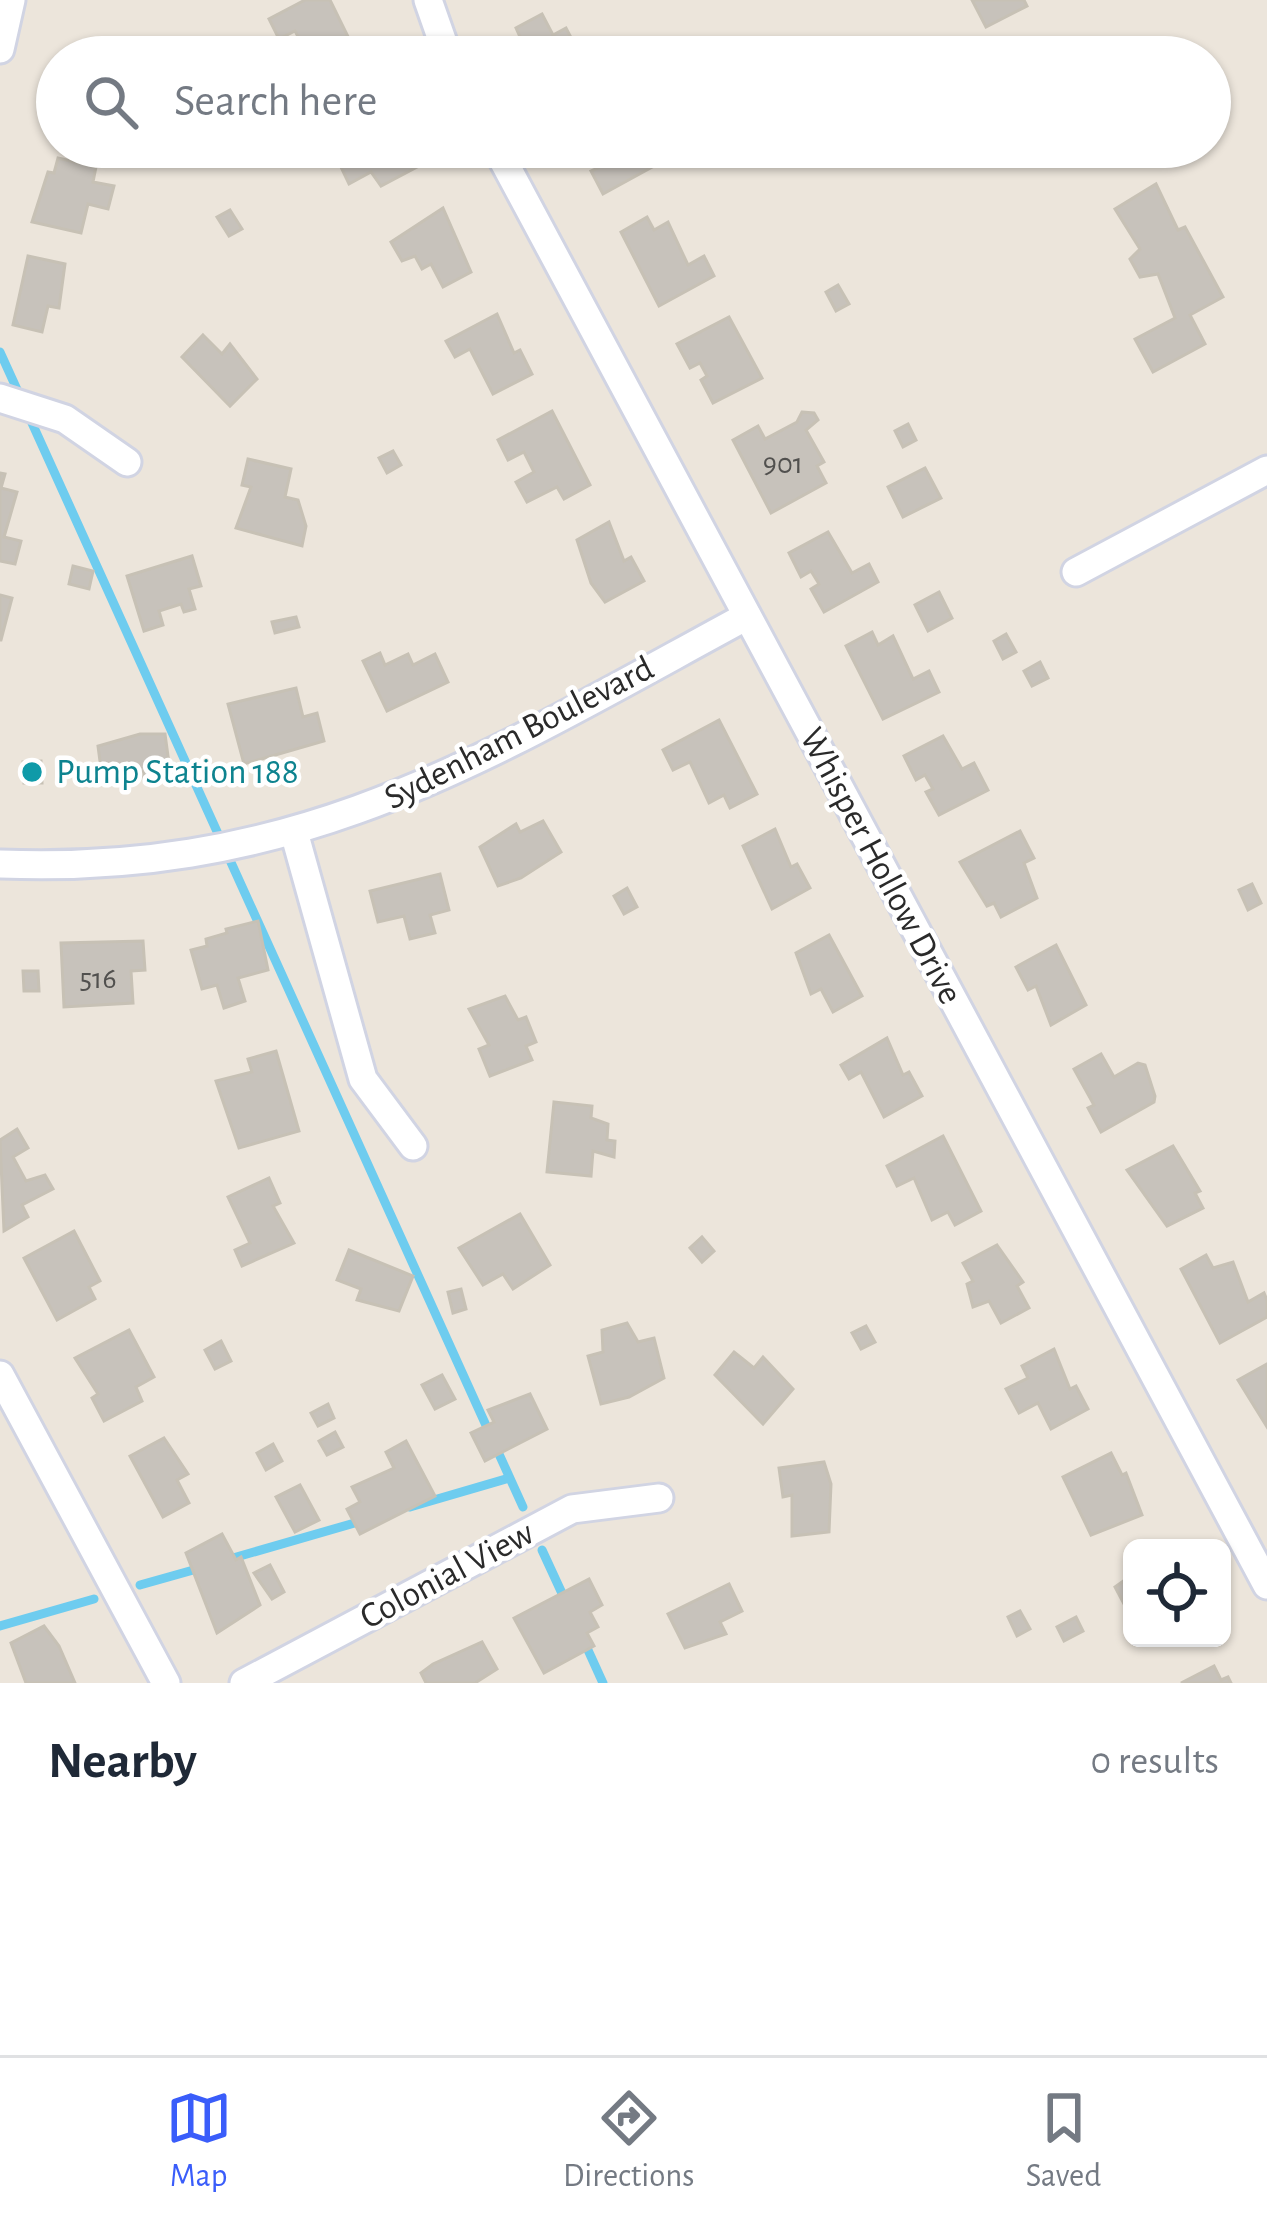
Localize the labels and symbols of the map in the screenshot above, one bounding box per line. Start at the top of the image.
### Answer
house number: 901 [763,449,803,479]
street label: Sydenham Boulevard [379,650,659,816]
street label: Whisper Hollow Drive [793,722,969,1010]
place label: Pump Station 188 [56,754,299,790]
marker: Pump Station 188 [19,759,45,785]
house number: 516 [80,964,116,994]
street label: Colonial View [354,1514,540,1636]

